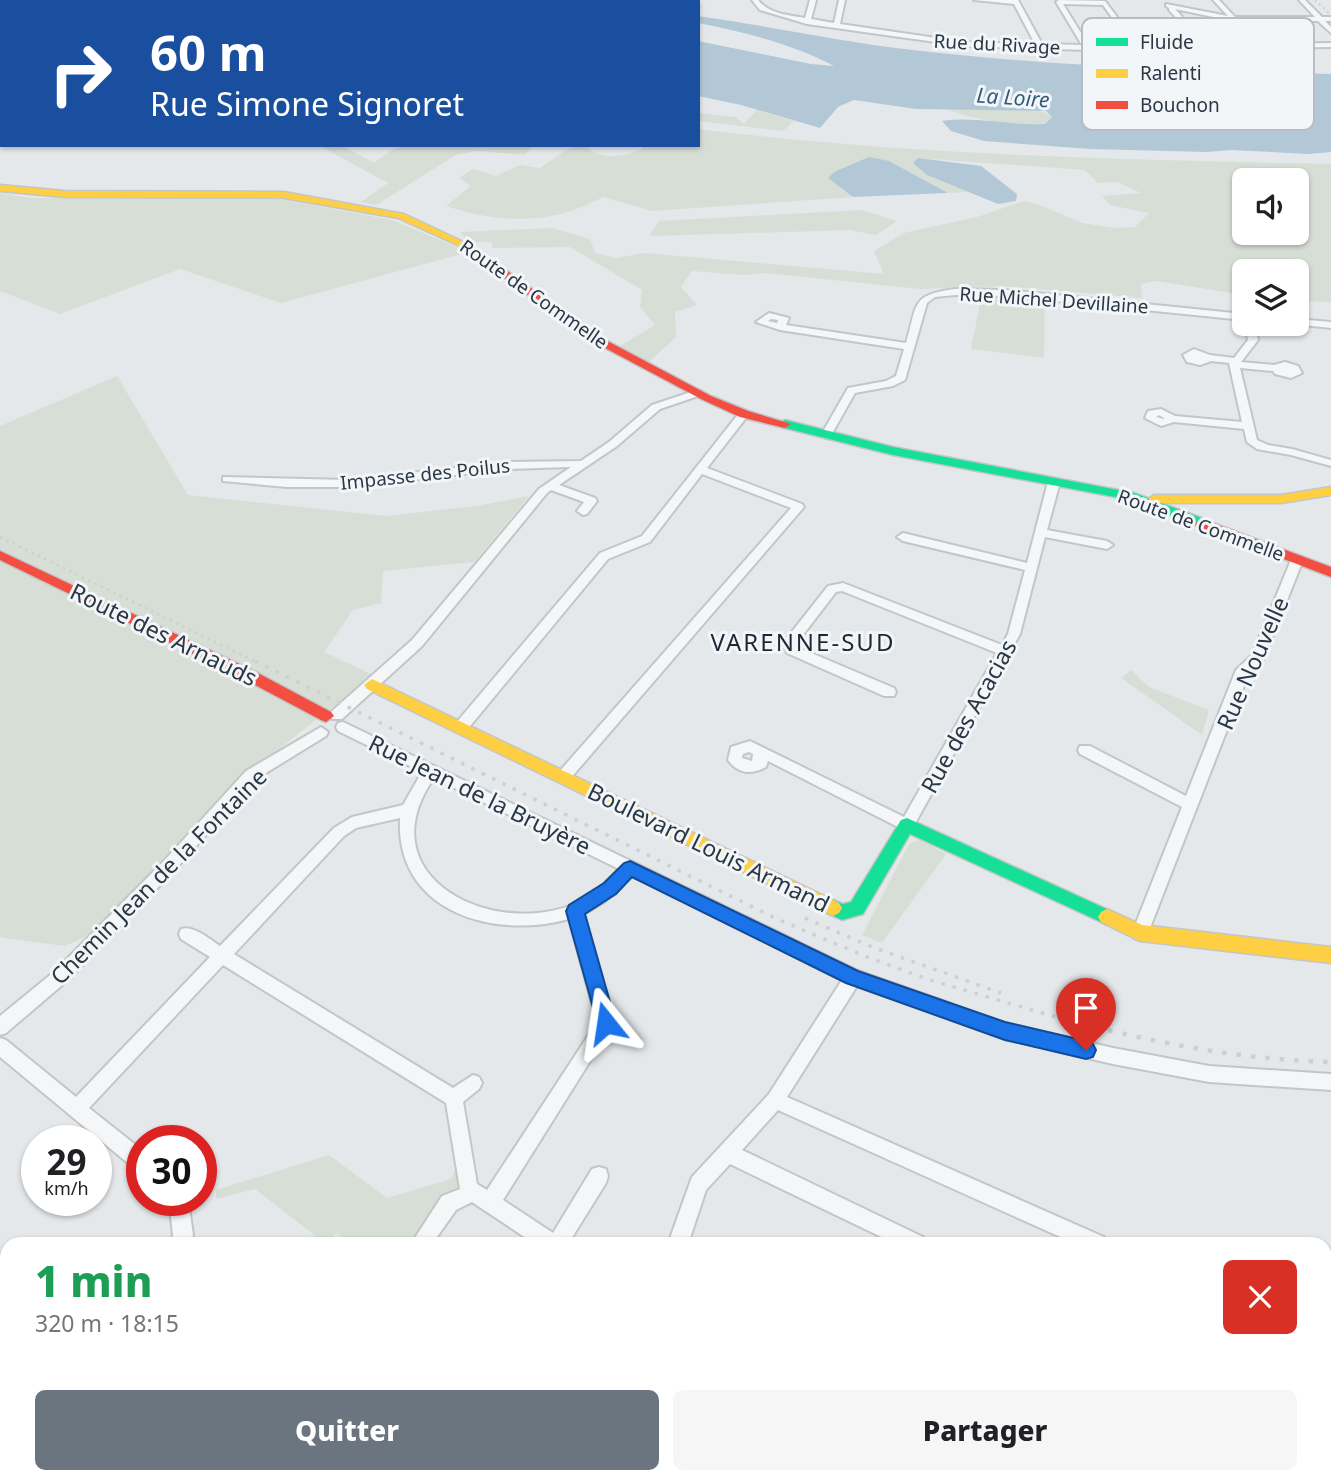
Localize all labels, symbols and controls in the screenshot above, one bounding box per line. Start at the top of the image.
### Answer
legend [1082,18,1314,130]
text: 60 m [150,19,267,85]
icon: right [35,28,126,119]
street label: Rue du Rivage [933,28,1061,60]
text: Fluide [1140,29,1194,55]
text: Ralenti [1140,60,1202,86]
water label: La Loire [976,80,1050,114]
text: Rue Simone Signoret [150,82,464,125]
text: Bouchon [1140,92,1220,118]
map controls [1232,168,1309,336]
button: sound [1232,168,1309,245]
street label: Route de Commelle [455,233,613,355]
button: layers [1232,259,1309,336]
street label: Rue Michel Devillaine [959,280,1149,320]
street label: Impasse des Poilus [339,452,511,496]
street label: Route de Commelle [1114,483,1288,567]
street label: Route des Arnauds [65,575,263,693]
street label: Rue Nouvelle [1208,591,1296,735]
district label: VARENNE-SUD [711,625,895,658]
street label: Rue des Acacias [913,633,1023,799]
street label: Rue Jean de la Bruyère [364,726,596,862]
street label: Chemin Jean de la Fontaine [43,761,273,991]
street label: Boulevard Louis Armand [583,774,835,920]
pin [1056,978,1116,1050]
position arrow [569,986,643,1060]
icon: arrive [1067,989,1105,1027]
speed limit sign: 30 [126,1125,217,1216]
text: 29 [46,1138,87,1185]
text: km/h [44,1176,89,1200]
text: 1 min [35,1252,152,1309]
button: close [1223,1260,1297,1334]
text: 320 m · 18:15 [35,1307,179,1339]
button: Quitter [35,1390,659,1470]
button: Partager [673,1390,1297,1470]

